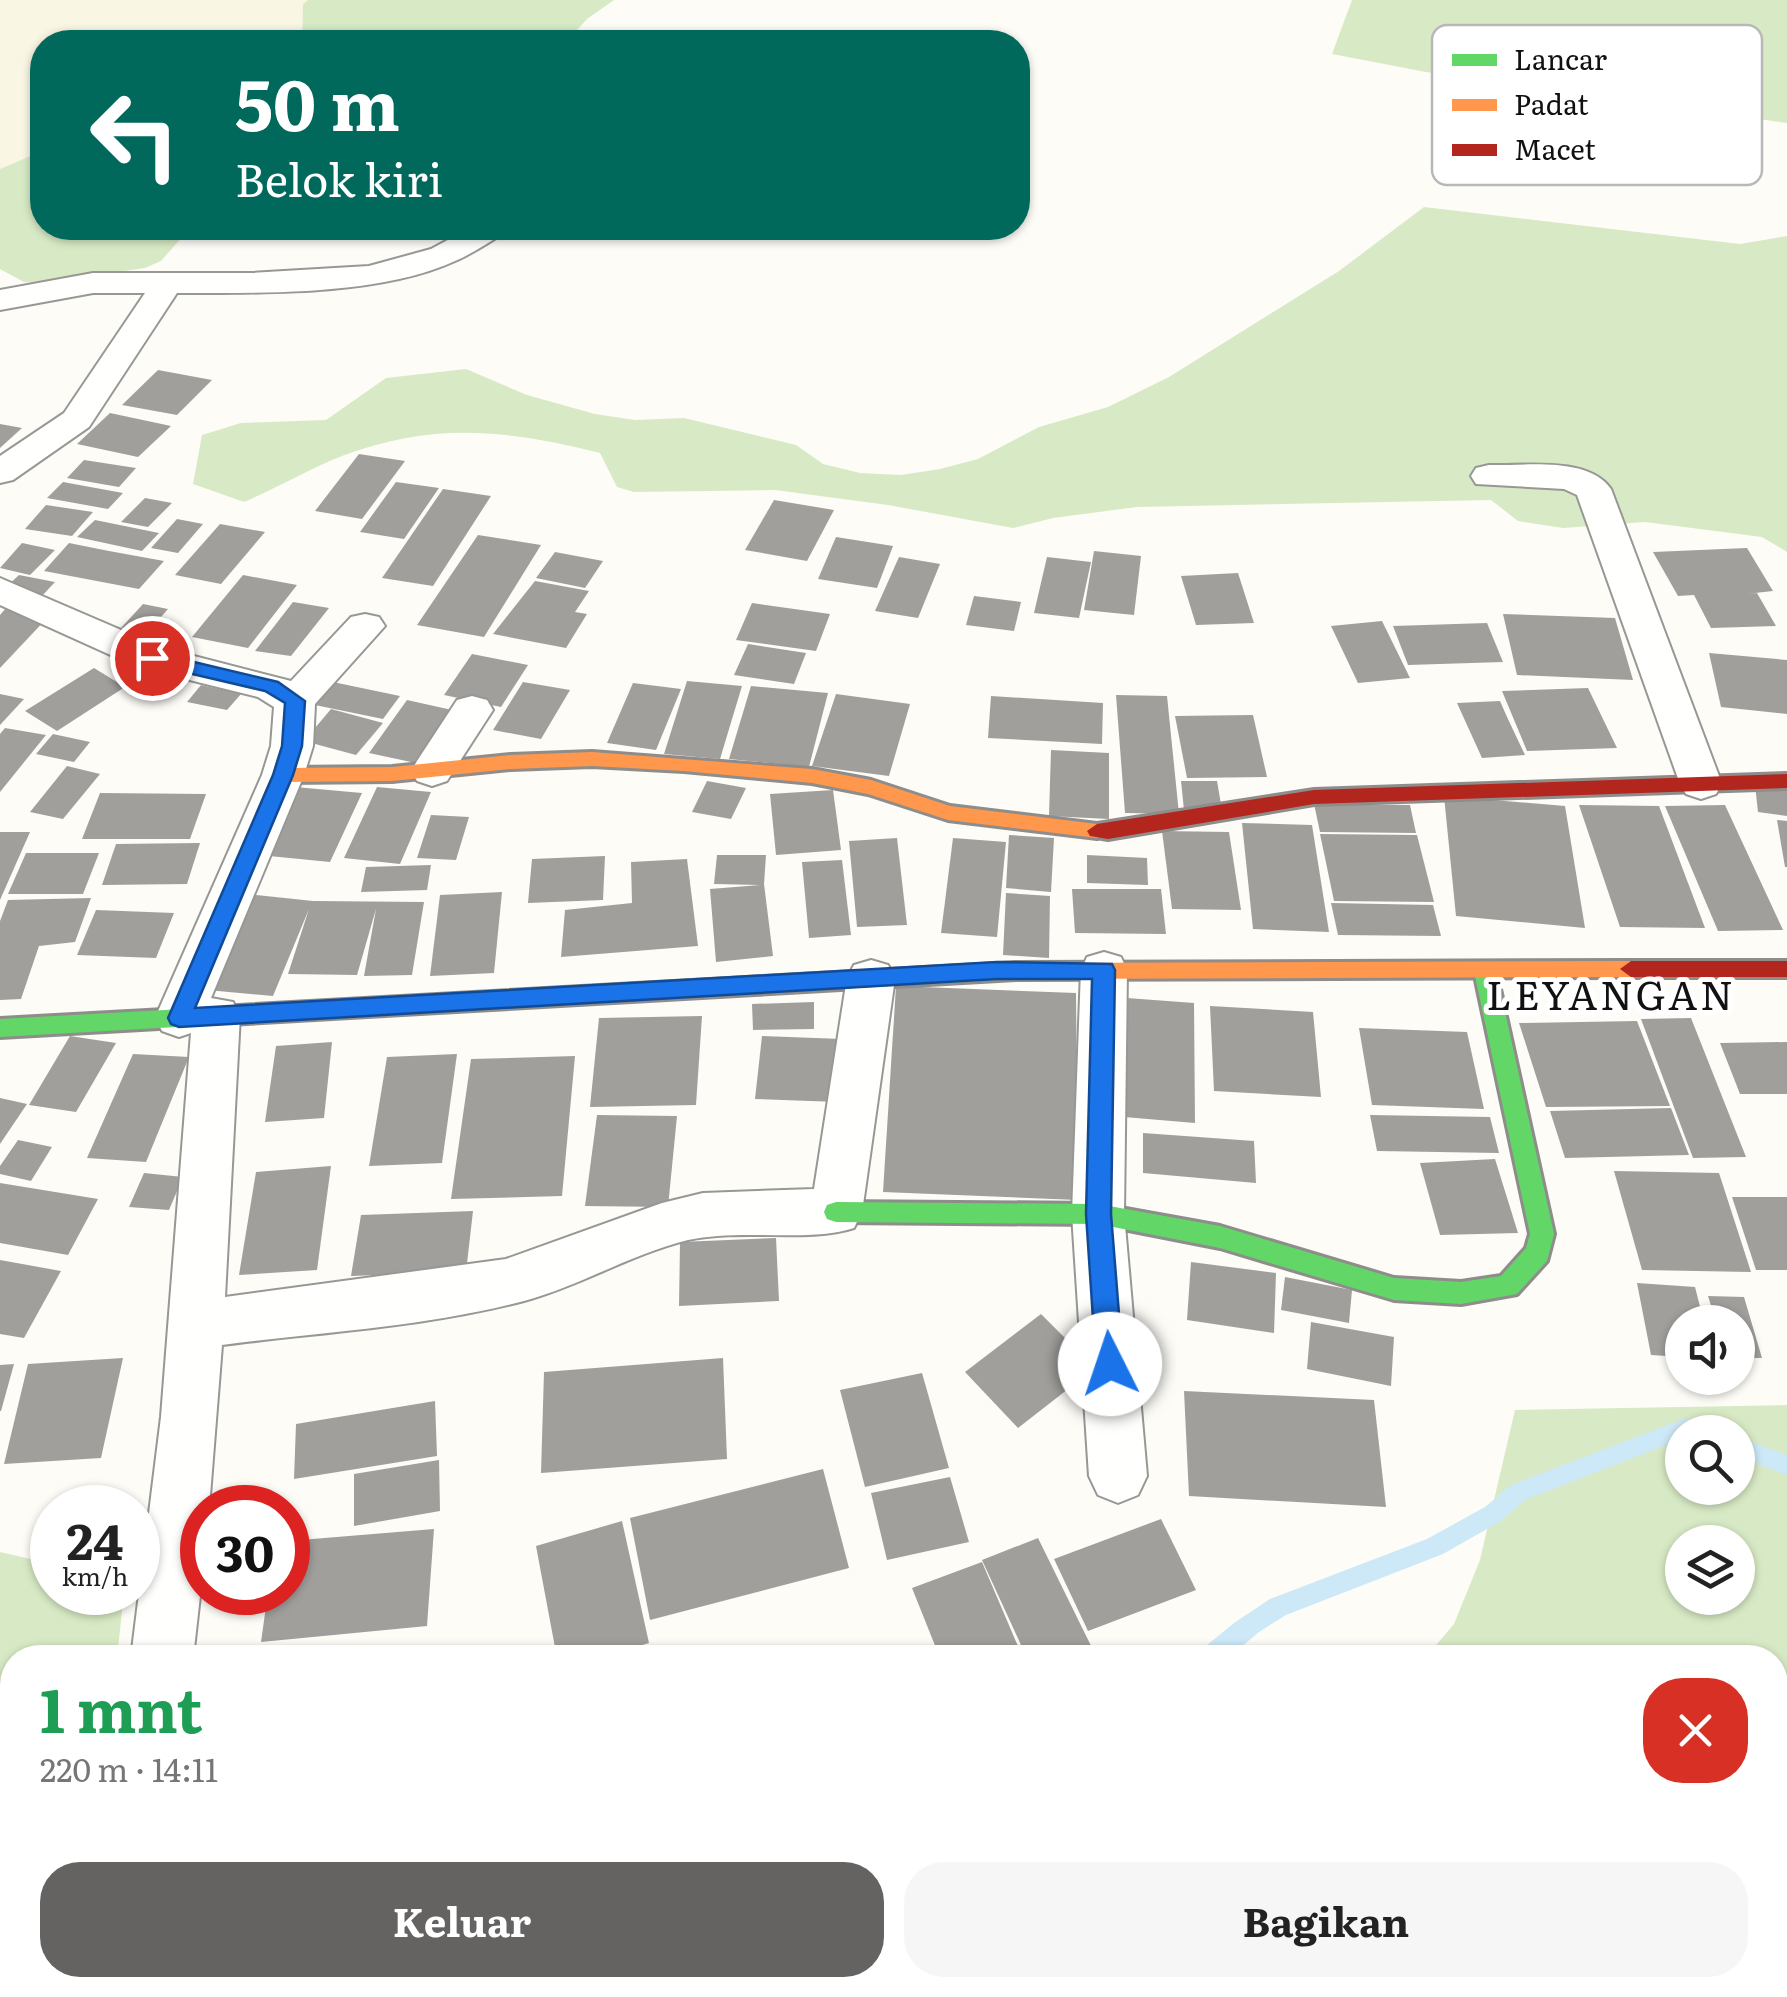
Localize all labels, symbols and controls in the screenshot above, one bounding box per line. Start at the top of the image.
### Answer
legend [1432,25,1762,185]
text: Lancar [1514,37,1608,79]
text: 50 m [235,49,400,153]
icon: left [70,70,200,200]
text: Padat [1514,82,1589,124]
text: Macet [1514,127,1596,169]
text: Belok kiri [235,144,443,211]
pin [110,616,195,701]
icon: arrive [125,631,180,686]
district label: LEYANGAN [1486,963,1736,1022]
map controls [1665,1305,1755,1615]
button: sound [1665,1305,1755,1395]
position arrow [1058,1312,1162,1416]
button: search [1665,1415,1755,1505]
speed limit sign: 30 [180,1485,310,1615]
text: 24 [66,1501,123,1575]
button: layers [1665,1525,1755,1615]
text: km/h [62,1557,128,1594]
text: 1 mnt [40,1662,203,1751]
button: close [1643,1678,1748,1783]
text: 220 m · 14:11 [40,1744,218,1792]
button: Keluar [40,1862,884,1977]
button: Bagikan [904,1862,1748,1977]

